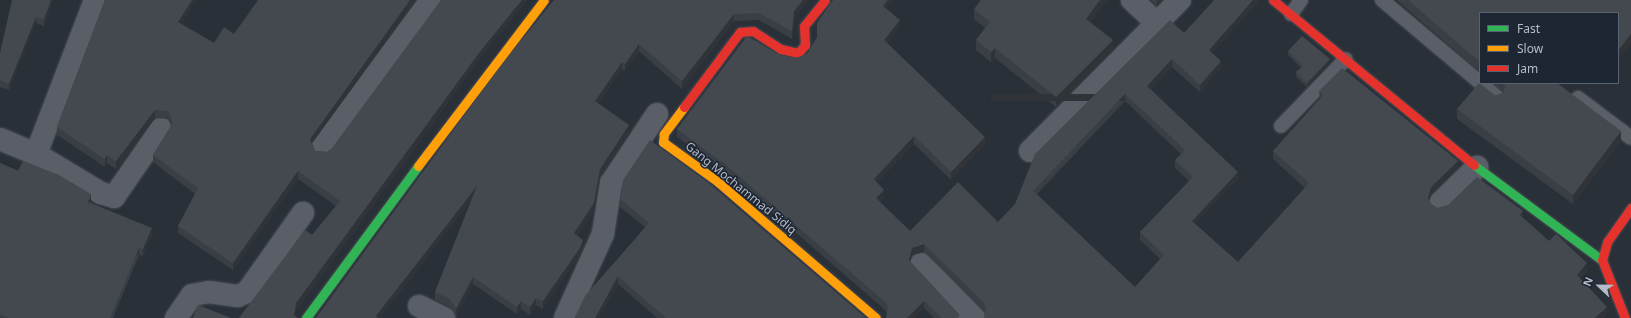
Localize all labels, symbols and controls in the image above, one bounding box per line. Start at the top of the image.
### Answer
legend [1479,12,1619,84]
text: Fast [1517,20,1540,37]
text: Slow [1517,40,1543,57]
text: Jam [1517,60,1538,77]
street label: Gang Mochammad Sidiq [683,139,799,237]
north arrow [1579,266,1619,306]
text: N [1579,274,1596,288]

